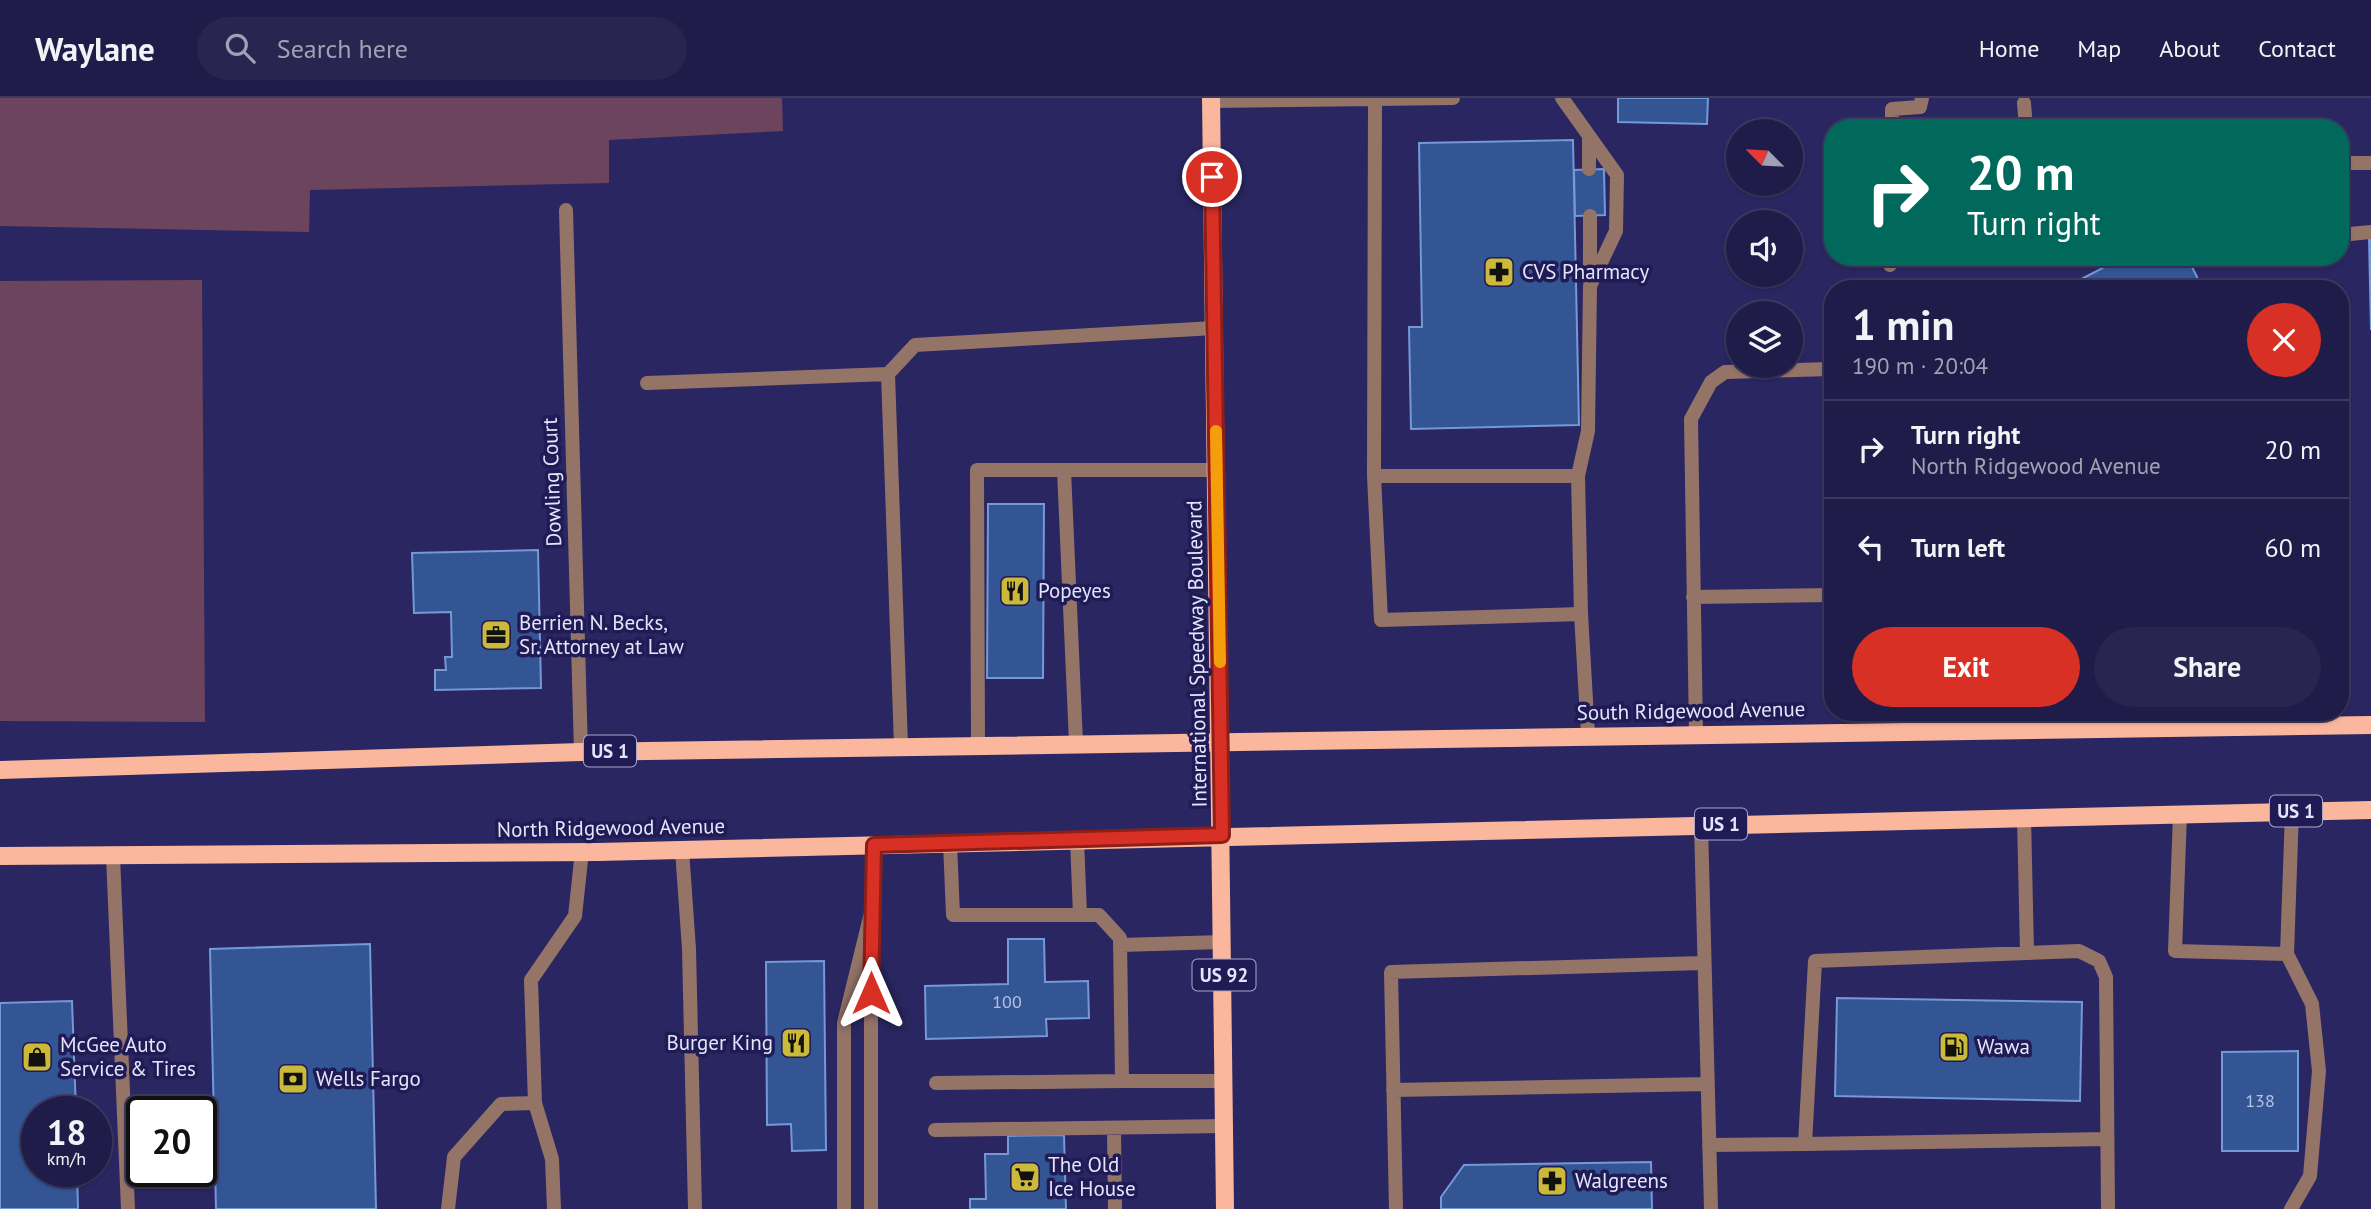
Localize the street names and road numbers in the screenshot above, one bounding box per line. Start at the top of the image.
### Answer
street label: Dowling Court [536,417,567,547]
street label: International Speedway Boulevard [1180,500,1213,808]
street label: South Ridgewood Avenue [1576,695,1806,726]
road number: US 1 [584,736,636,766]
road number: US 1 [2270,796,2322,826]
road number: US 1 [1695,808,1747,839]
street label: North Ridgewood Avenue [497,812,725,843]
road number: US 92 [1192,960,1256,990]

